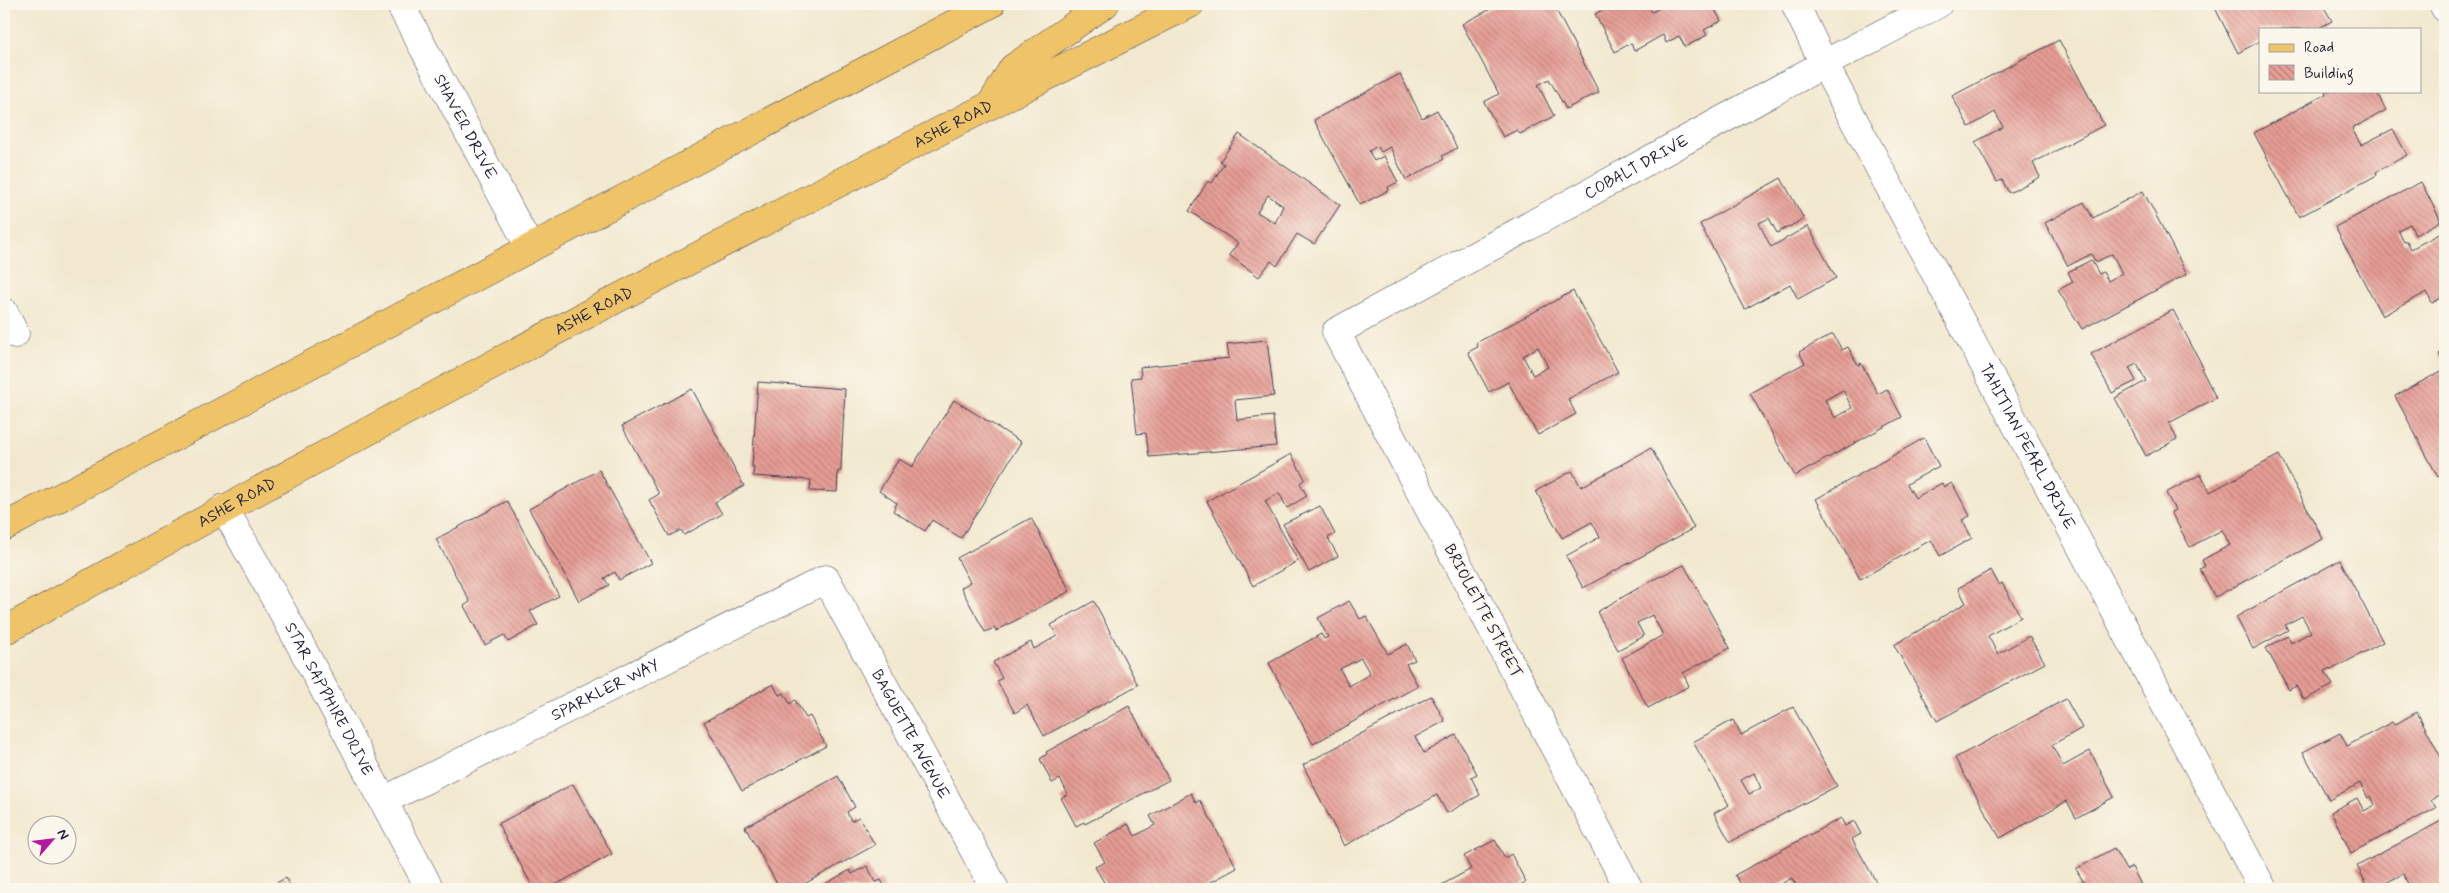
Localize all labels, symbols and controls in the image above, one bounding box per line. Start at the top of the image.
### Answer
legend [2259,28,2422,92]
text: Road [2304,38,2334,58]
text: Building [2304,64,2354,85]
street label: SHAVER DRIVE [429,70,502,183]
street label: ASHE ROAD [910,95,996,153]
street label: COBALT DRIVE [1581,130,1692,204]
street label: ASHE ROAD [551,282,637,340]
street label: TAHITIAN PEARL DRIVE [1975,360,2080,533]
street label: ASHE ROAD [194,473,280,532]
street label: BRIOLETTE STREET [1439,540,1527,682]
street label: STAR SAPPHIRE DRIVE [280,619,378,779]
street label: SPARKLER WAY [548,654,662,726]
street label: BAGUETTE AVENUE [867,666,954,803]
north arrow [28,816,78,866]
text: N [52,826,73,843]

